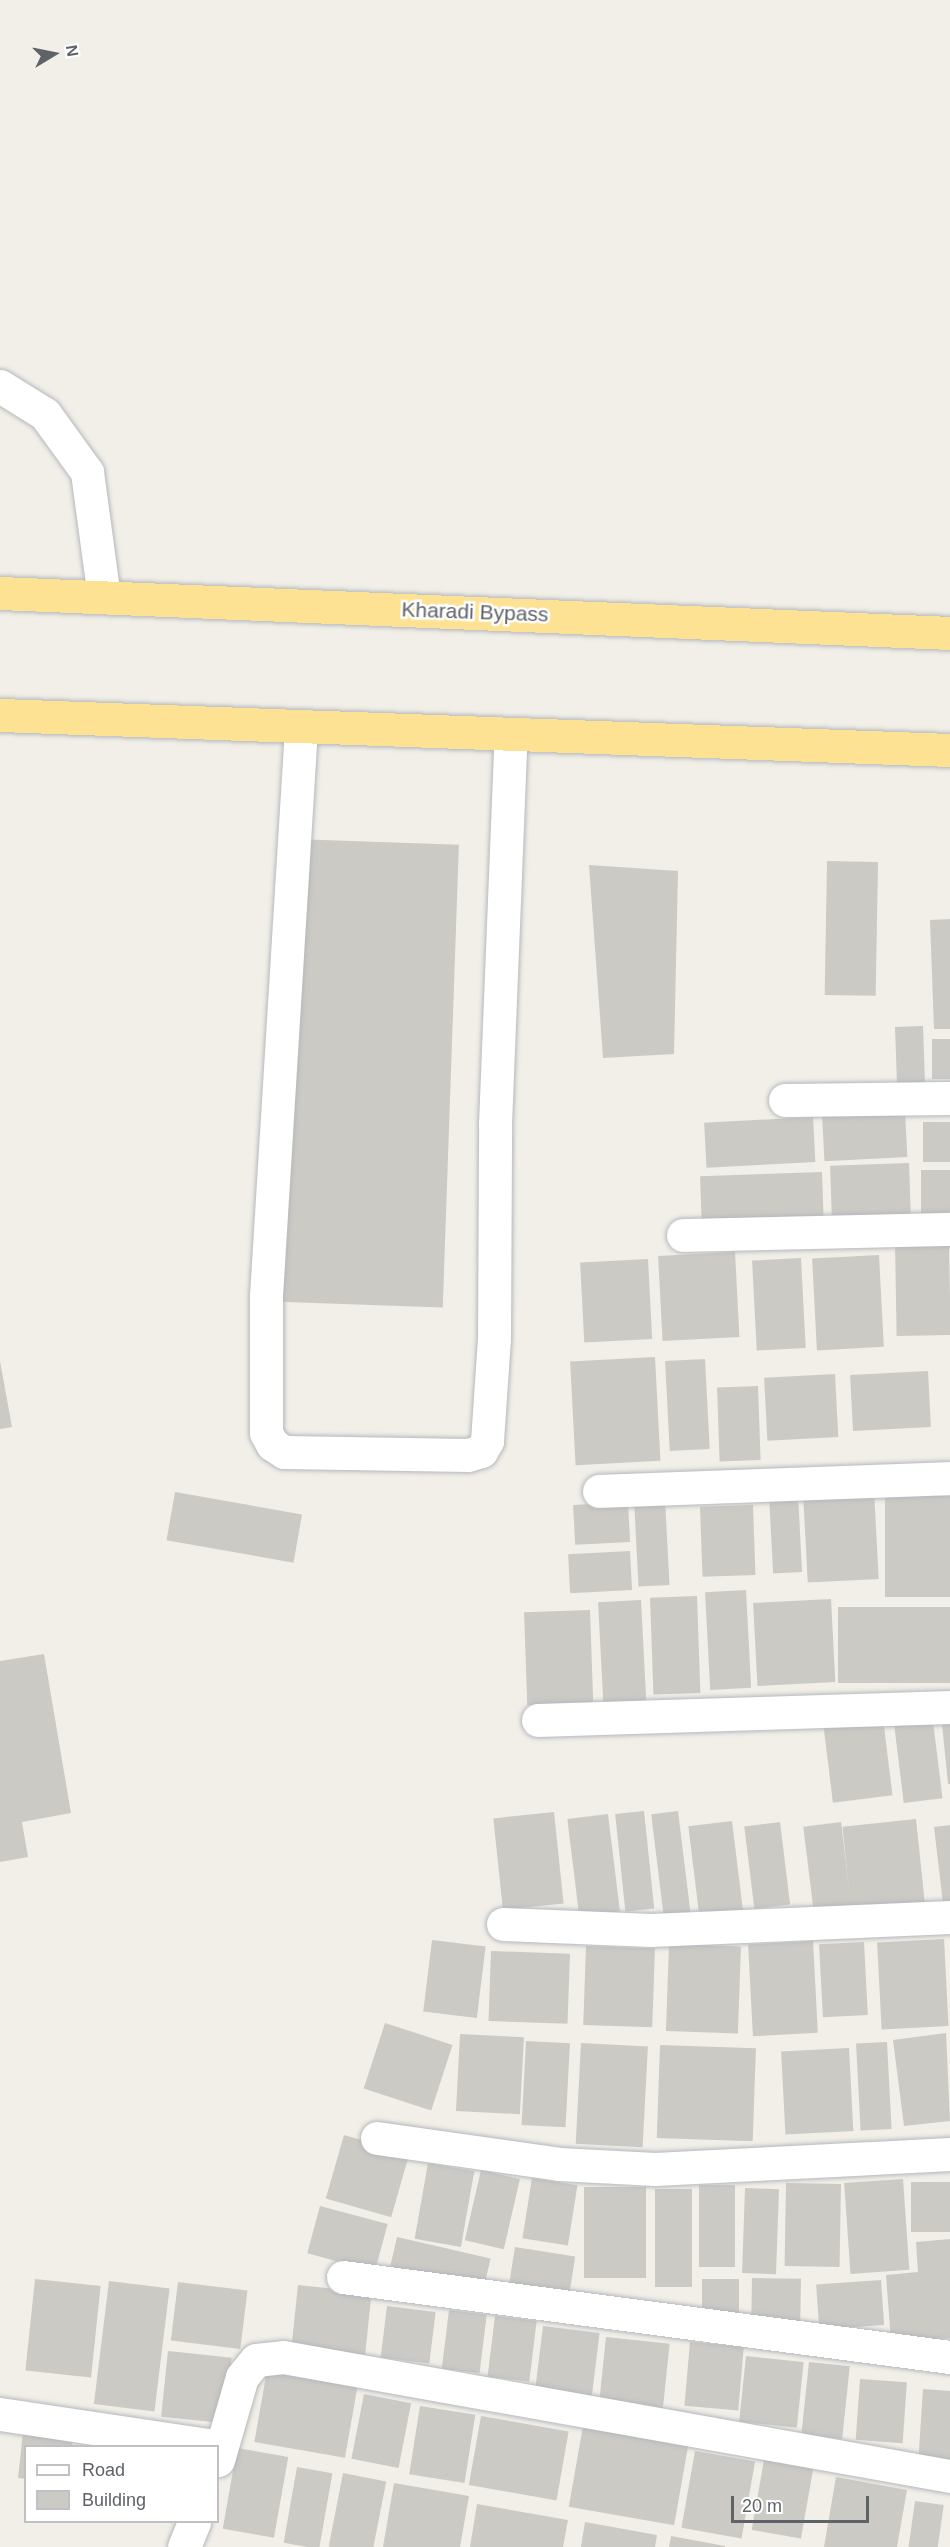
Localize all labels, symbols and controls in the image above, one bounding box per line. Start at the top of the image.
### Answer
north arrow [24,24,84,84]
text: N [63,44,82,58]
street label: Kharadi Bypass [401,597,549,627]
legend [24,2445,219,2523]
text: Road [82,2460,125,2480]
scale bar [734,2484,872,2522]
text: Building [82,2490,146,2510]
text: 20 m [742,2496,782,2516]

